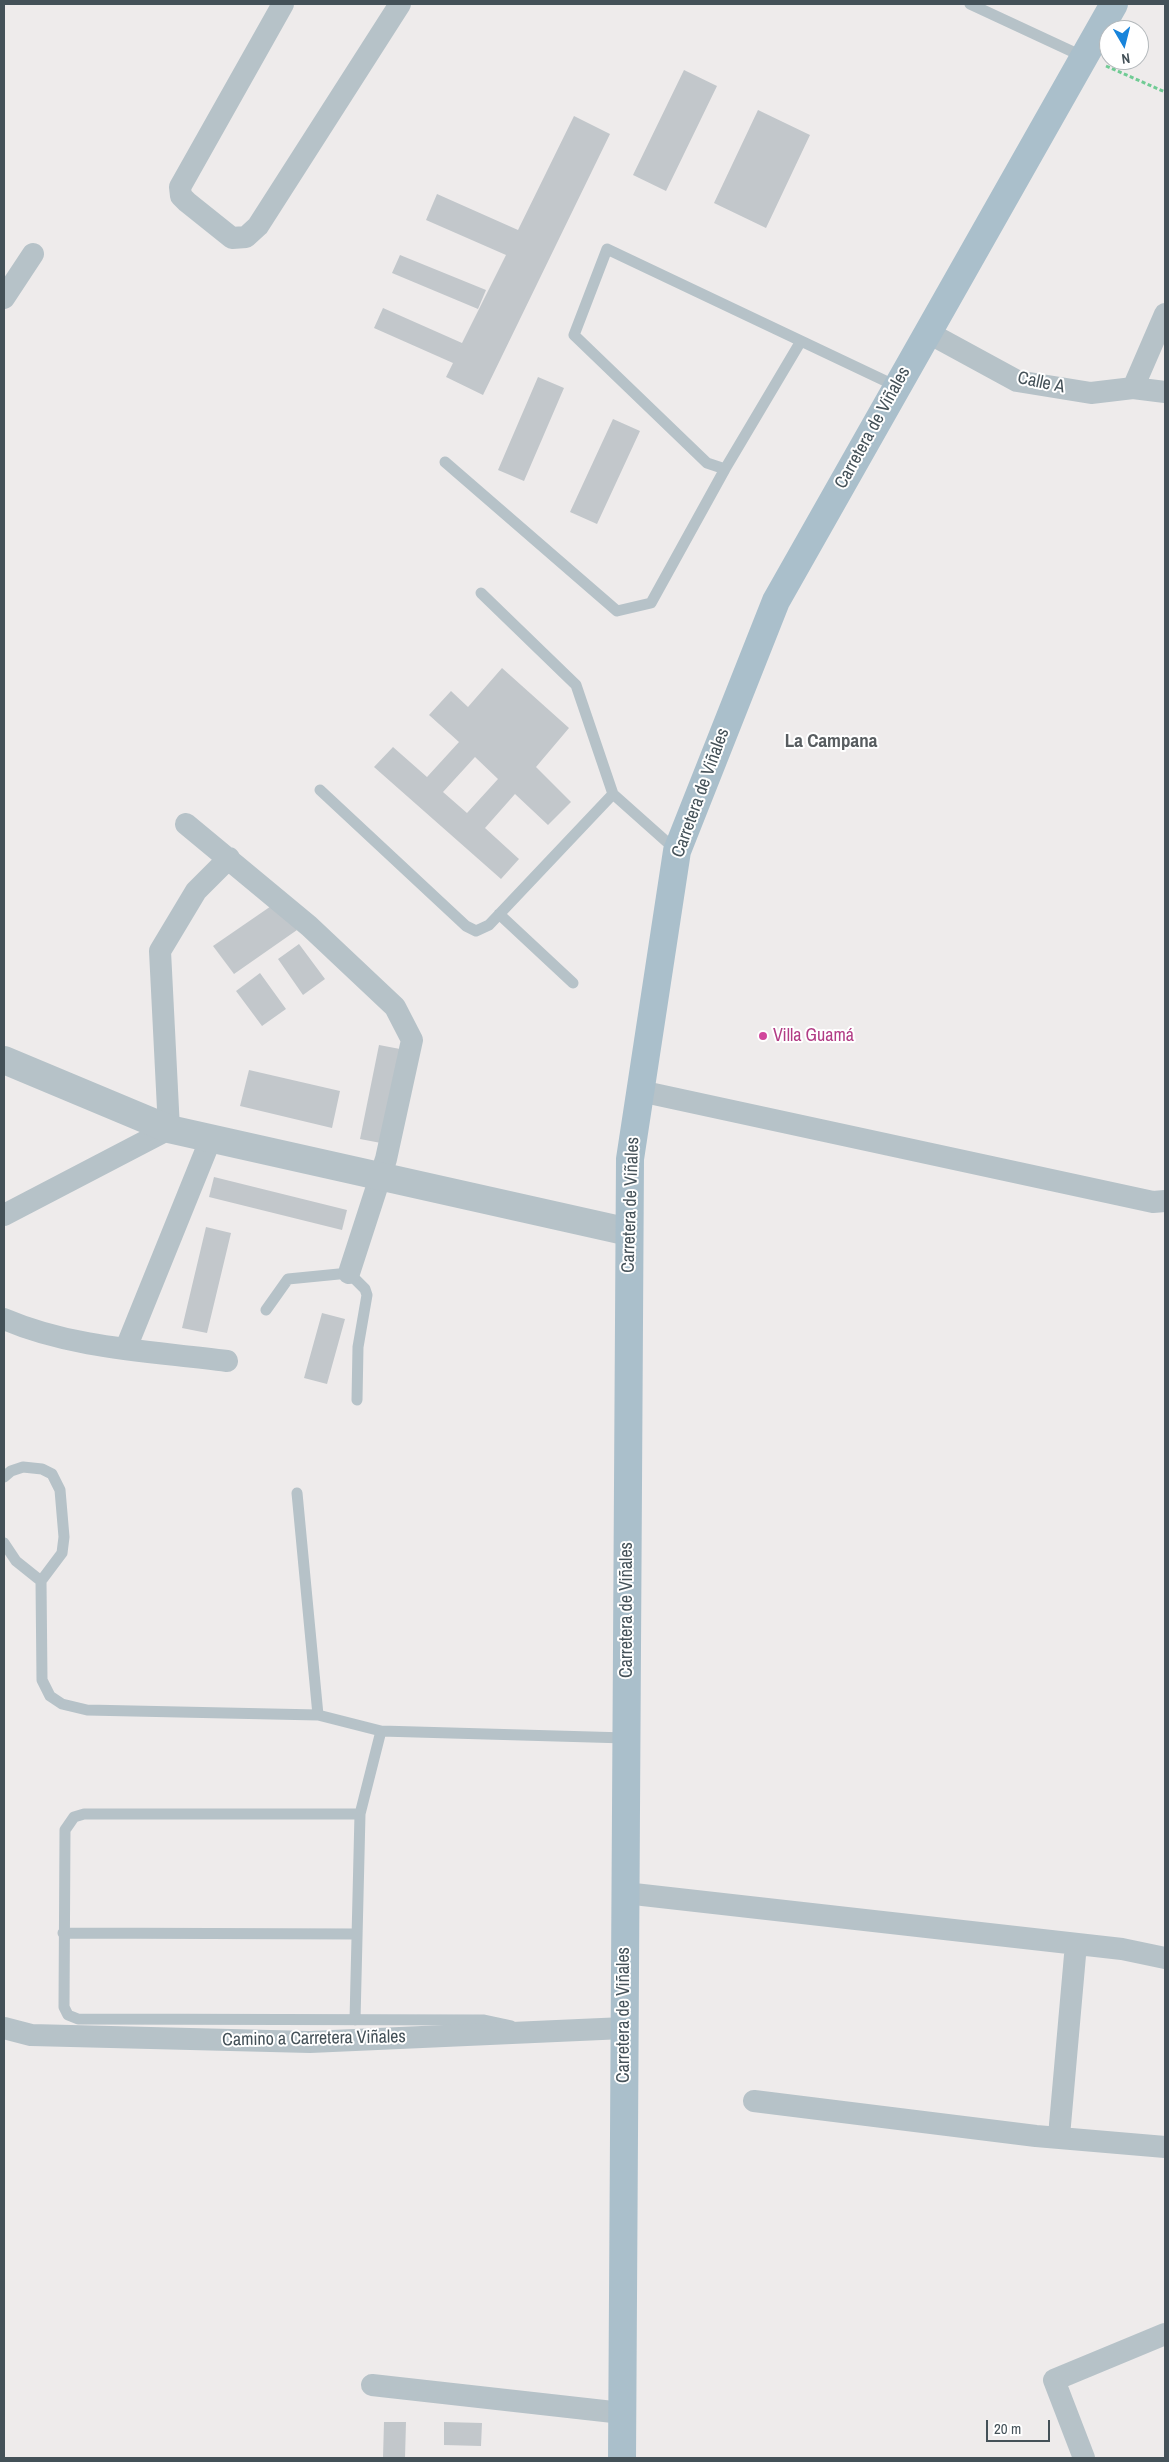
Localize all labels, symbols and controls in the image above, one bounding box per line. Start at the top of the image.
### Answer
north arrow [1099,20,1149,70]
text: N [1121,49,1131,68]
street label: Carretera de Viñales [831,363,915,493]
street label: Calle A [1015,367,1067,399]
street label: Carretera de Viñales [668,725,734,861]
district label: La Campana [785,731,877,753]
place label: Villa Guamá [773,1025,854,1047]
marker: Villa Guamá [757,1030,769,1042]
street label: Carretera de Viñales [618,1137,644,1273]
street label: Carretera de Viñales [616,1542,638,1678]
street label: Carretera de Viñales [613,1947,635,2083]
street label: Camino a Carretera Viñales [222,2027,406,2051]
scale bar [989,2410,1053,2442]
text: 20 m [994,2418,1021,2439]

